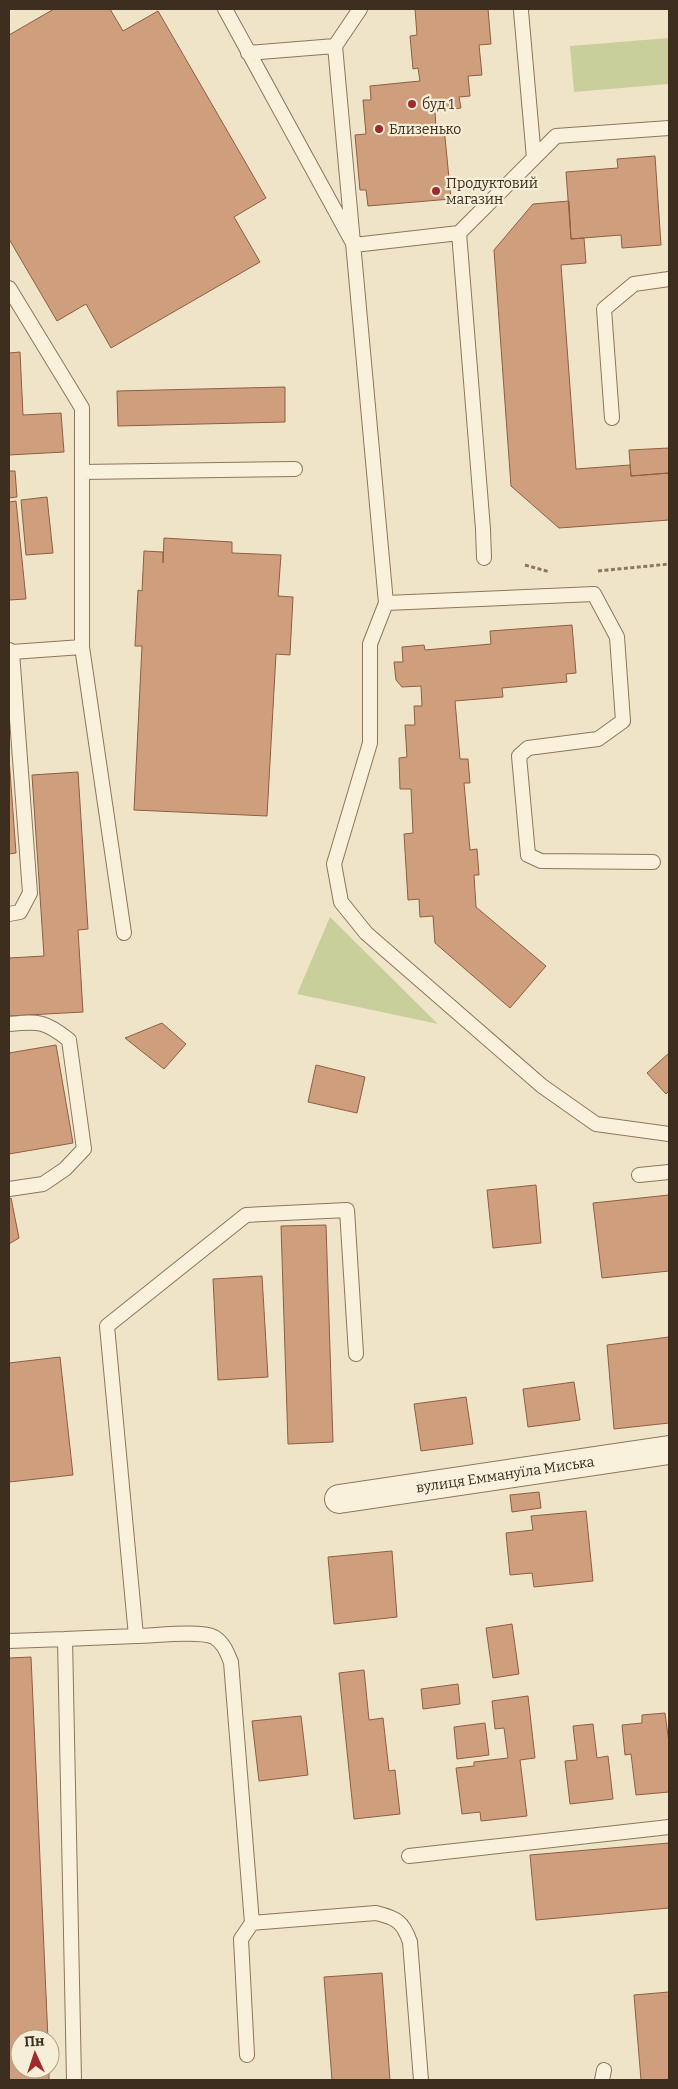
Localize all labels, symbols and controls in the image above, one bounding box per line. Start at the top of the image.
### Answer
place label: буд 1 [422,96,455,113]
marker: буд 1 [406,98,418,110]
place label: Близенько [389,121,461,138]
marker: Близенько [373,123,385,135]
place label: Продуктовий магазин [446,175,538,208]
marker: Продуктовий магазин [430,185,442,197]
street label: вулиця Еммануїла Миська [415,1453,596,1496]
north arrow [10,2029,60,2079]
text: Пн [24,2032,45,2051]

